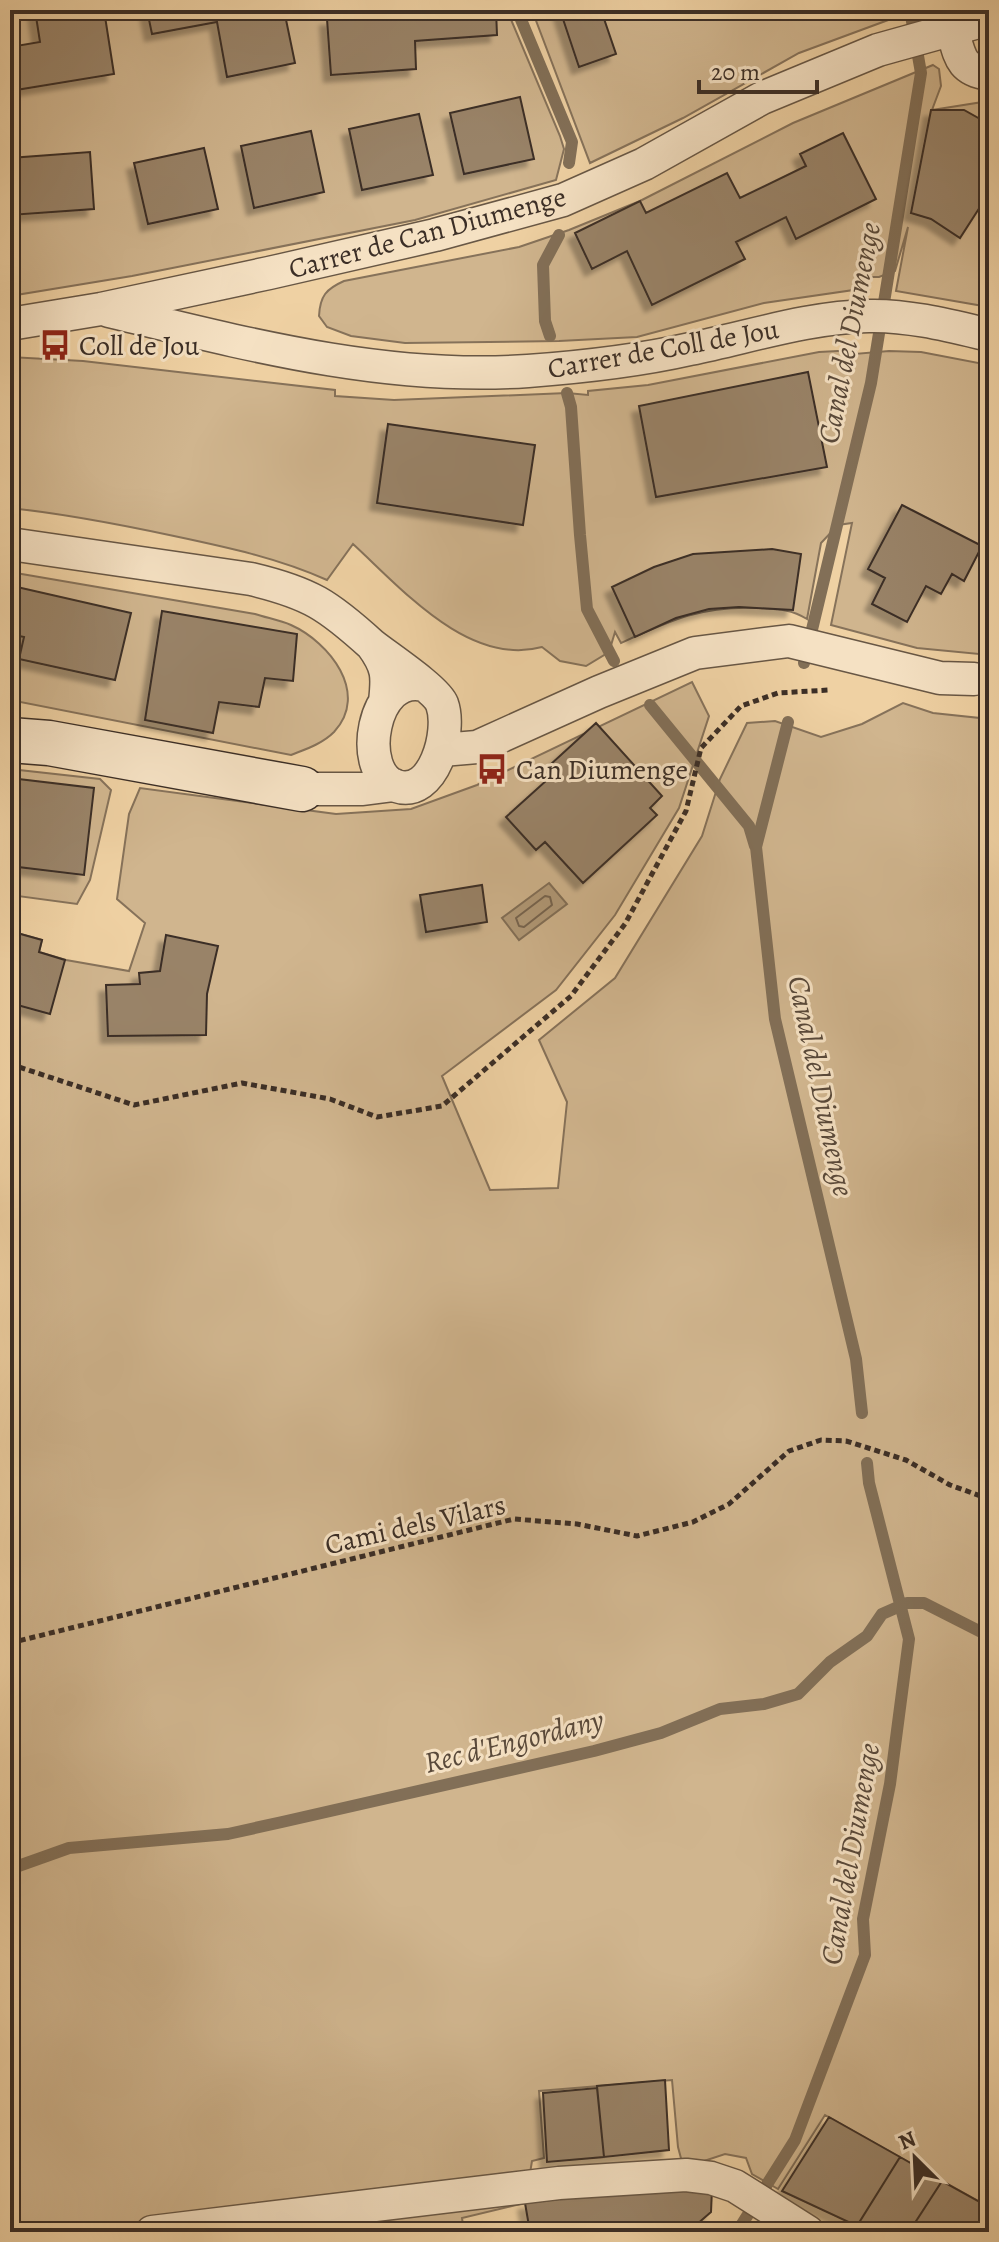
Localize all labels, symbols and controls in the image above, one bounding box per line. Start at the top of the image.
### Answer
scale bar [699,44,817,94]
text: 20 m [711,56,760,88]
street label: Carrer de Can Diumenge [284,178,570,288]
water label: Canal del Diumenge [808,219,890,447]
street label: Carrer de Coll de Jou [545,310,783,388]
place label: Coll de Jou [79,327,200,365]
bus stop icon: Coll de Jou [38,328,72,362]
place label: Can Diumenge [516,751,688,789]
bus stop icon: Can Diumenge [475,752,509,786]
water label: Canal del Diumenge [778,972,864,1200]
street label: Cami dels Vilars [321,1486,509,1564]
water label: Rec d'Engordany [420,1699,608,1783]
water label: Canal del Diumenge [811,1740,889,1968]
north arrow [875,2118,955,2198]
text: N [894,2124,921,2158]

